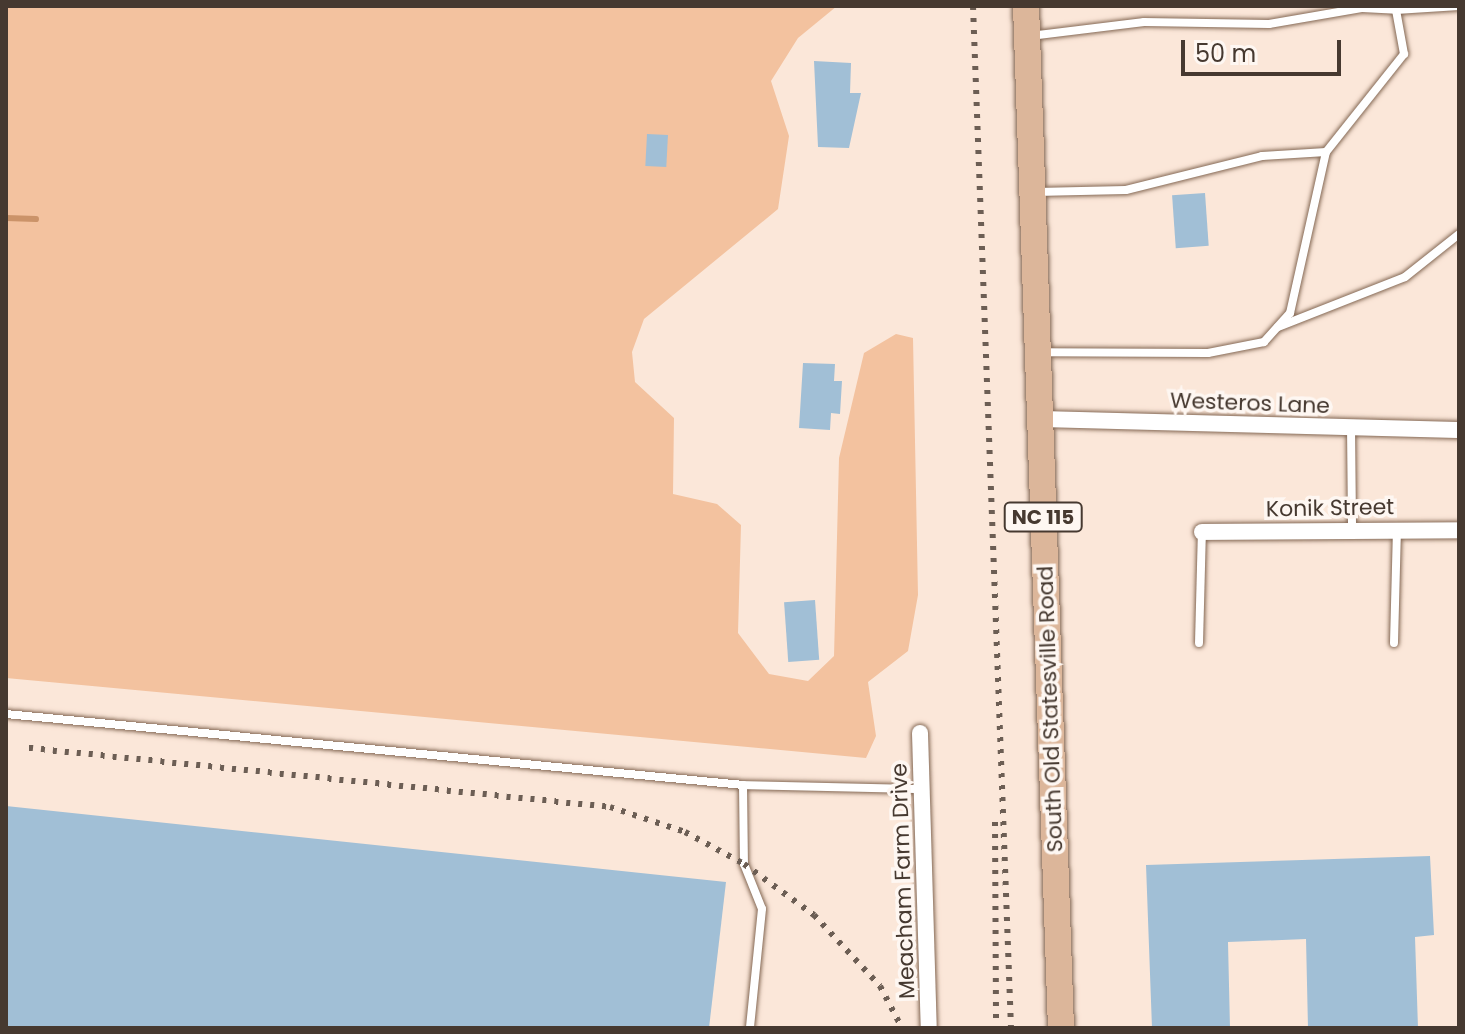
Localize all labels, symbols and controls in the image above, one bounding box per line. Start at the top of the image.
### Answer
scale bar [1185,24,1345,74]
text: 50 m [1195,37,1256,70]
street label: Westeros Lane [1170,387,1330,419]
street label: Konik Street [1266,494,1394,522]
road number: NC 115 [1003,501,1083,533]
street label: South Old Statesville Road [1032,565,1068,853]
street label: Meacham Farm Drive [886,763,920,999]

